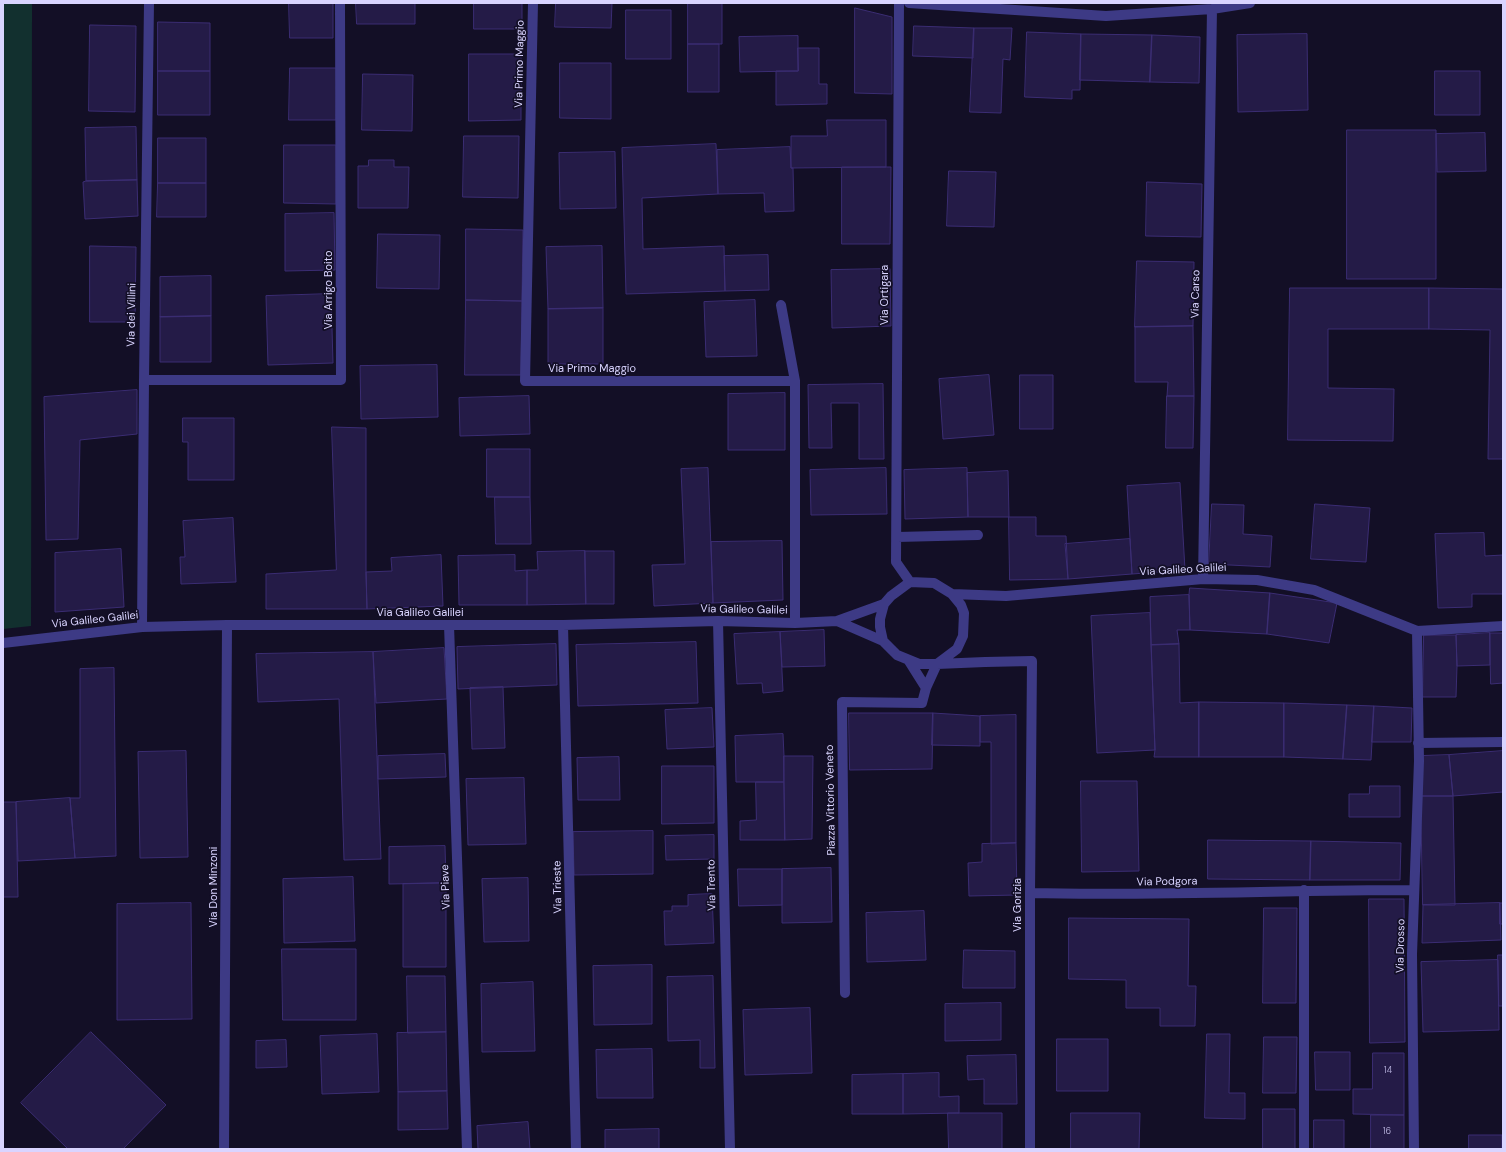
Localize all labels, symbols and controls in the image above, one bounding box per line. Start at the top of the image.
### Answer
street label: Via Primo Maggio [513,20,527,108]
street label: Via Arrigo Boito [322,251,336,329]
street label: Via Ortigara [878,265,892,325]
street label: Via Carso [1189,269,1203,319]
street label: Via dei Villini [125,283,139,347]
street label: Via Primo Maggio [548,362,636,376]
street label: Via Galileo Galilei [1139,561,1227,579]
street label: Via Galileo Galilei [700,603,788,617]
street label: Via Galileo Galilei [376,606,464,620]
street label: Via Galileo Galilei [51,609,139,631]
street label: Piazza Vittorio Veneto [823,744,839,856]
street label: Via Don Minzoni [207,847,221,927]
street label: Via Trento [705,859,719,911]
street label: Via Trieste [551,860,565,914]
street label: Via Piave [439,864,453,910]
street label: Via Podgora [1136,875,1198,889]
street label: Via Gorizia [1011,878,1025,932]
street label: Via Drosso [1394,919,1408,973]
house number: 14 [1384,1066,1392,1076]
house number: 16 [1383,1127,1391,1137]

